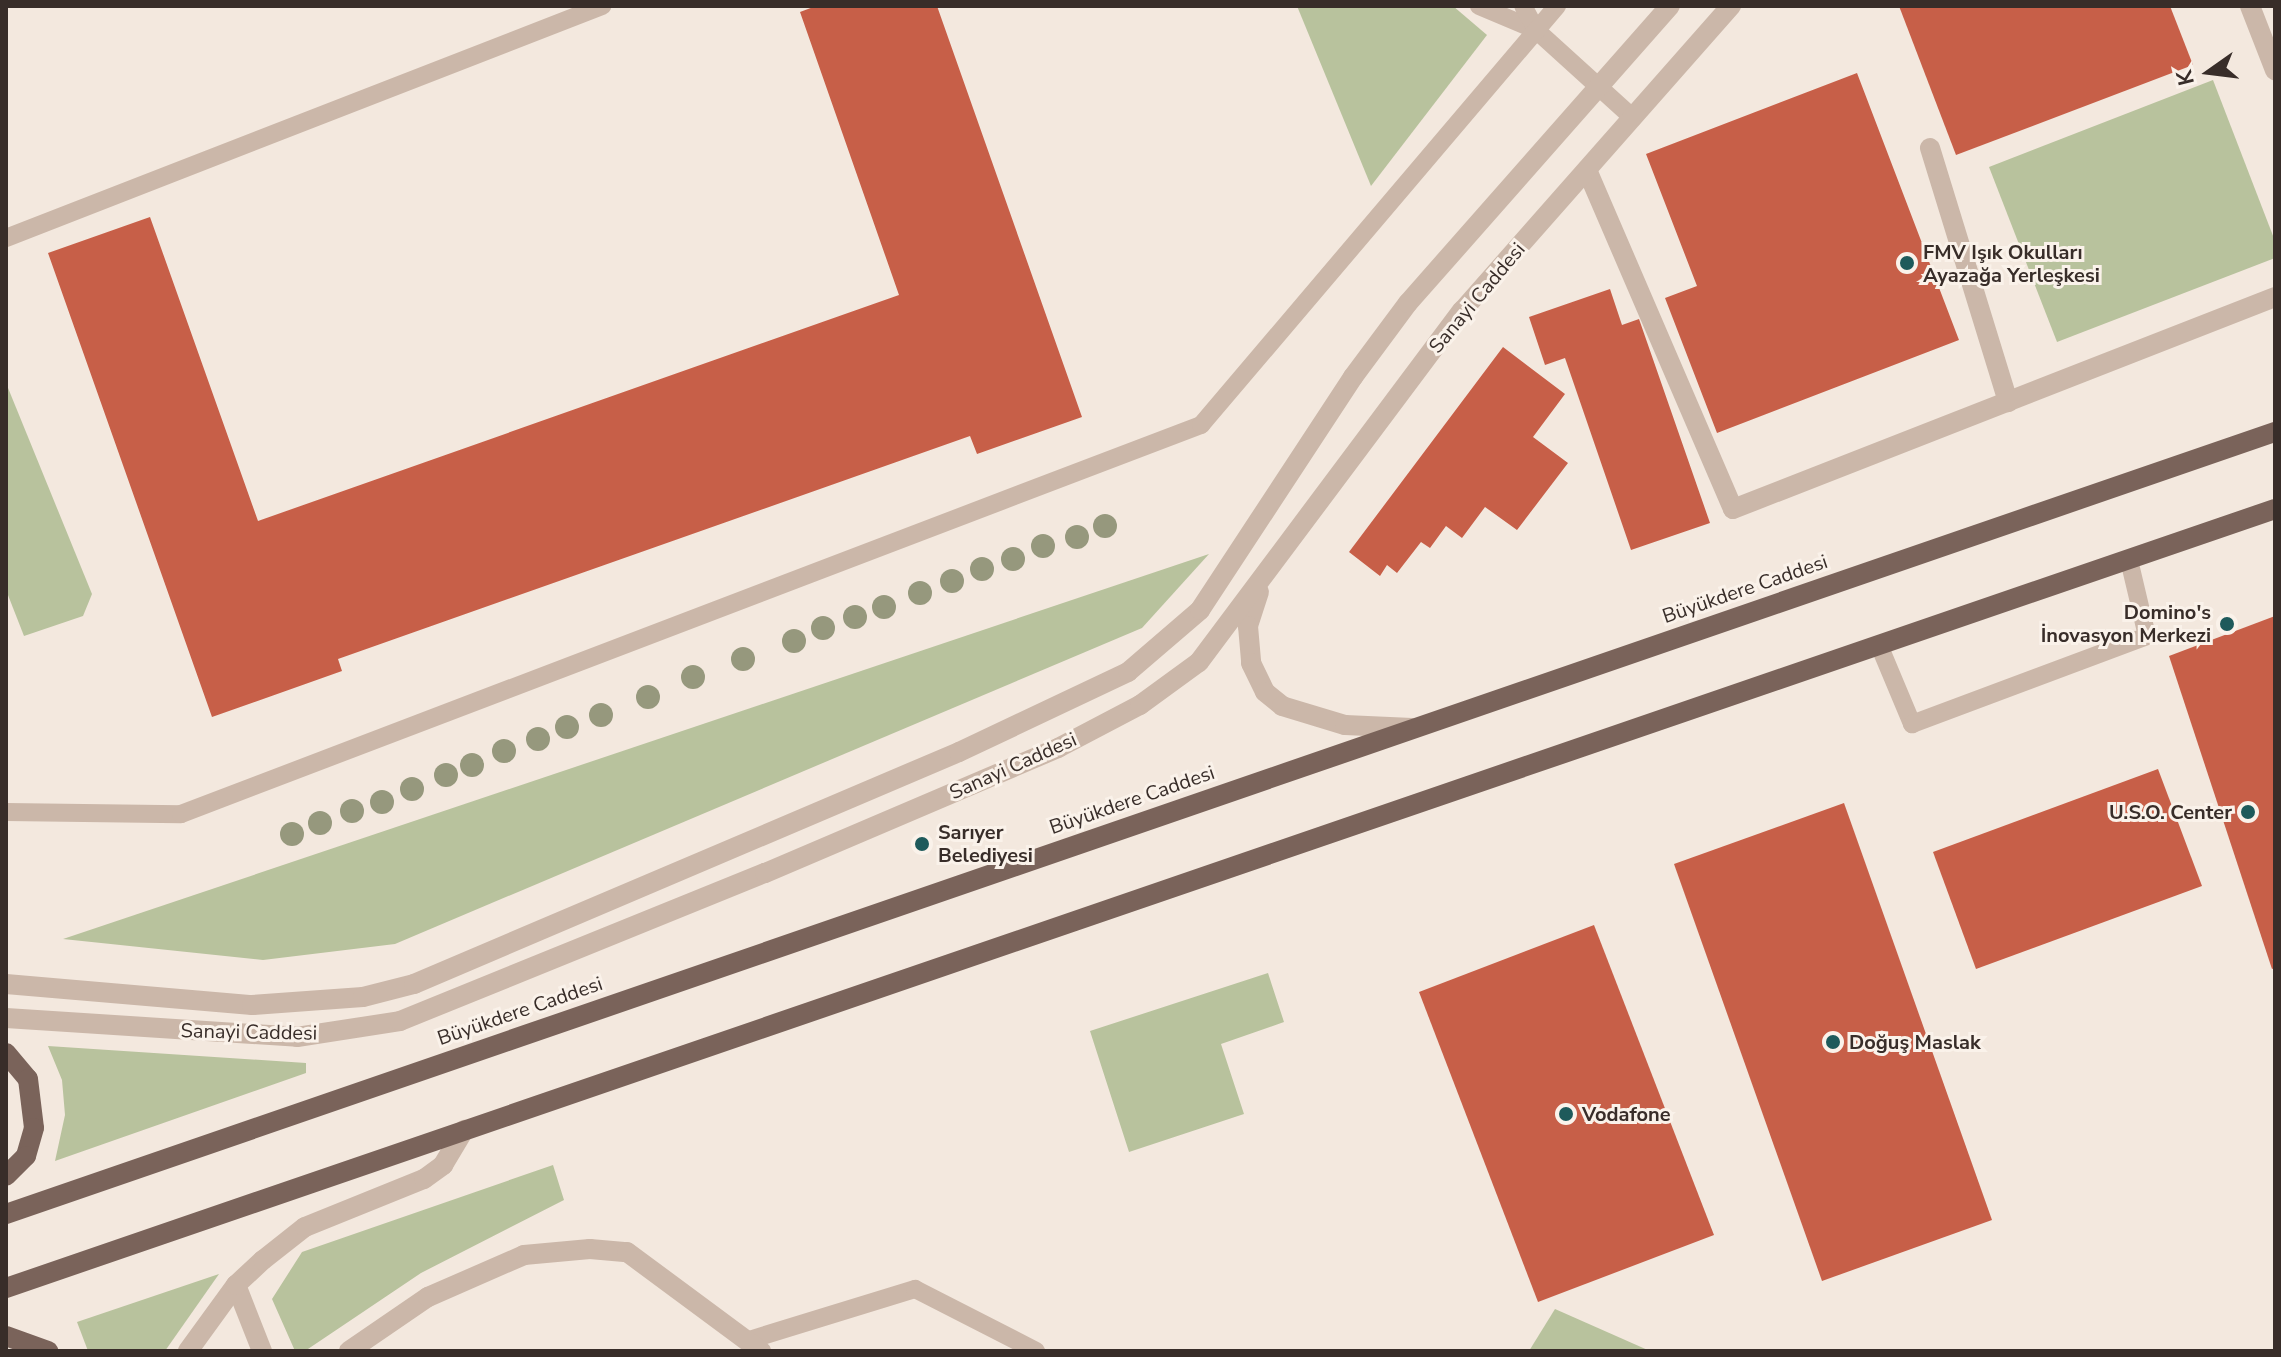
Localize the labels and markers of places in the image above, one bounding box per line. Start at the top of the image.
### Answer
place label: FMV Işık Okulları Ayazağa Yerleşkesi [1923,240,2100,287]
marker: FMV Işık Okulları Ayazağa Yerleşkesi [1898,254,1916,272]
place label: Domino's İnovasyon Merkezi [2041,600,2211,647]
marker: Domino's İnovasyon Merkezi [2218,615,2236,633]
place label: U.S.O. Center [2109,800,2232,824]
marker: U.S.O. Center [2239,803,2257,821]
place label: Sarıyer Belediyesi [938,820,1033,867]
marker: Sarıyer Belediyesi [913,835,931,853]
place label: Doğuş Maslak [1849,1030,1981,1054]
marker: Doğuş Maslak [1824,1033,1842,1051]
place label: Vodafone [1582,1102,1671,1126]
marker: Vodafone [1557,1105,1575,1123]

